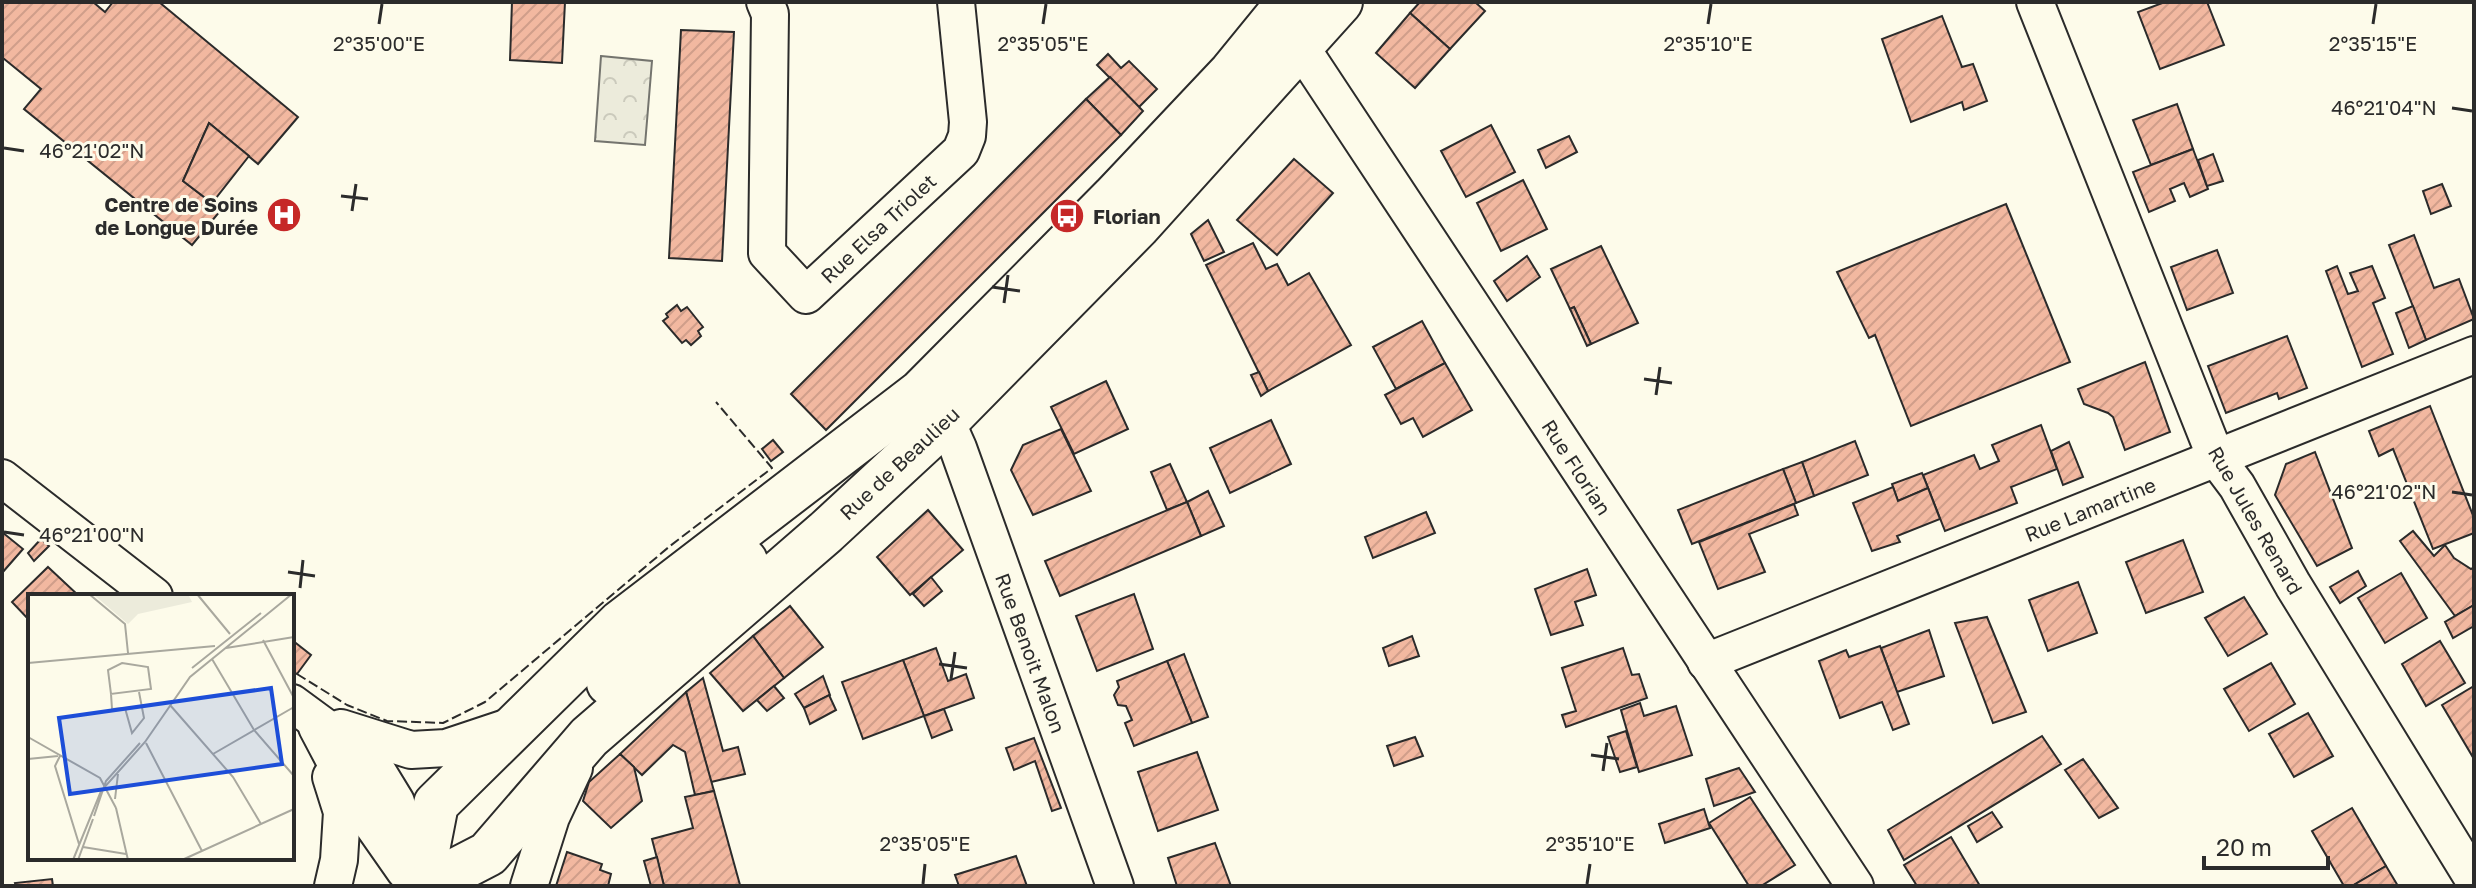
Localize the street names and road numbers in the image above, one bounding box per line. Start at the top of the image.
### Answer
street label: Rue Elsa Triolet [815,168,941,288]
street label: Rue de Beaulieu [834,401,964,525]
street label: Rue Florian [1537,415,1617,519]
street label: Rue Jules Renard [2204,442,2308,598]
street label: Rue Lamartine [2021,472,2159,546]
street label: Rue Benoit Malon [991,570,1071,736]

